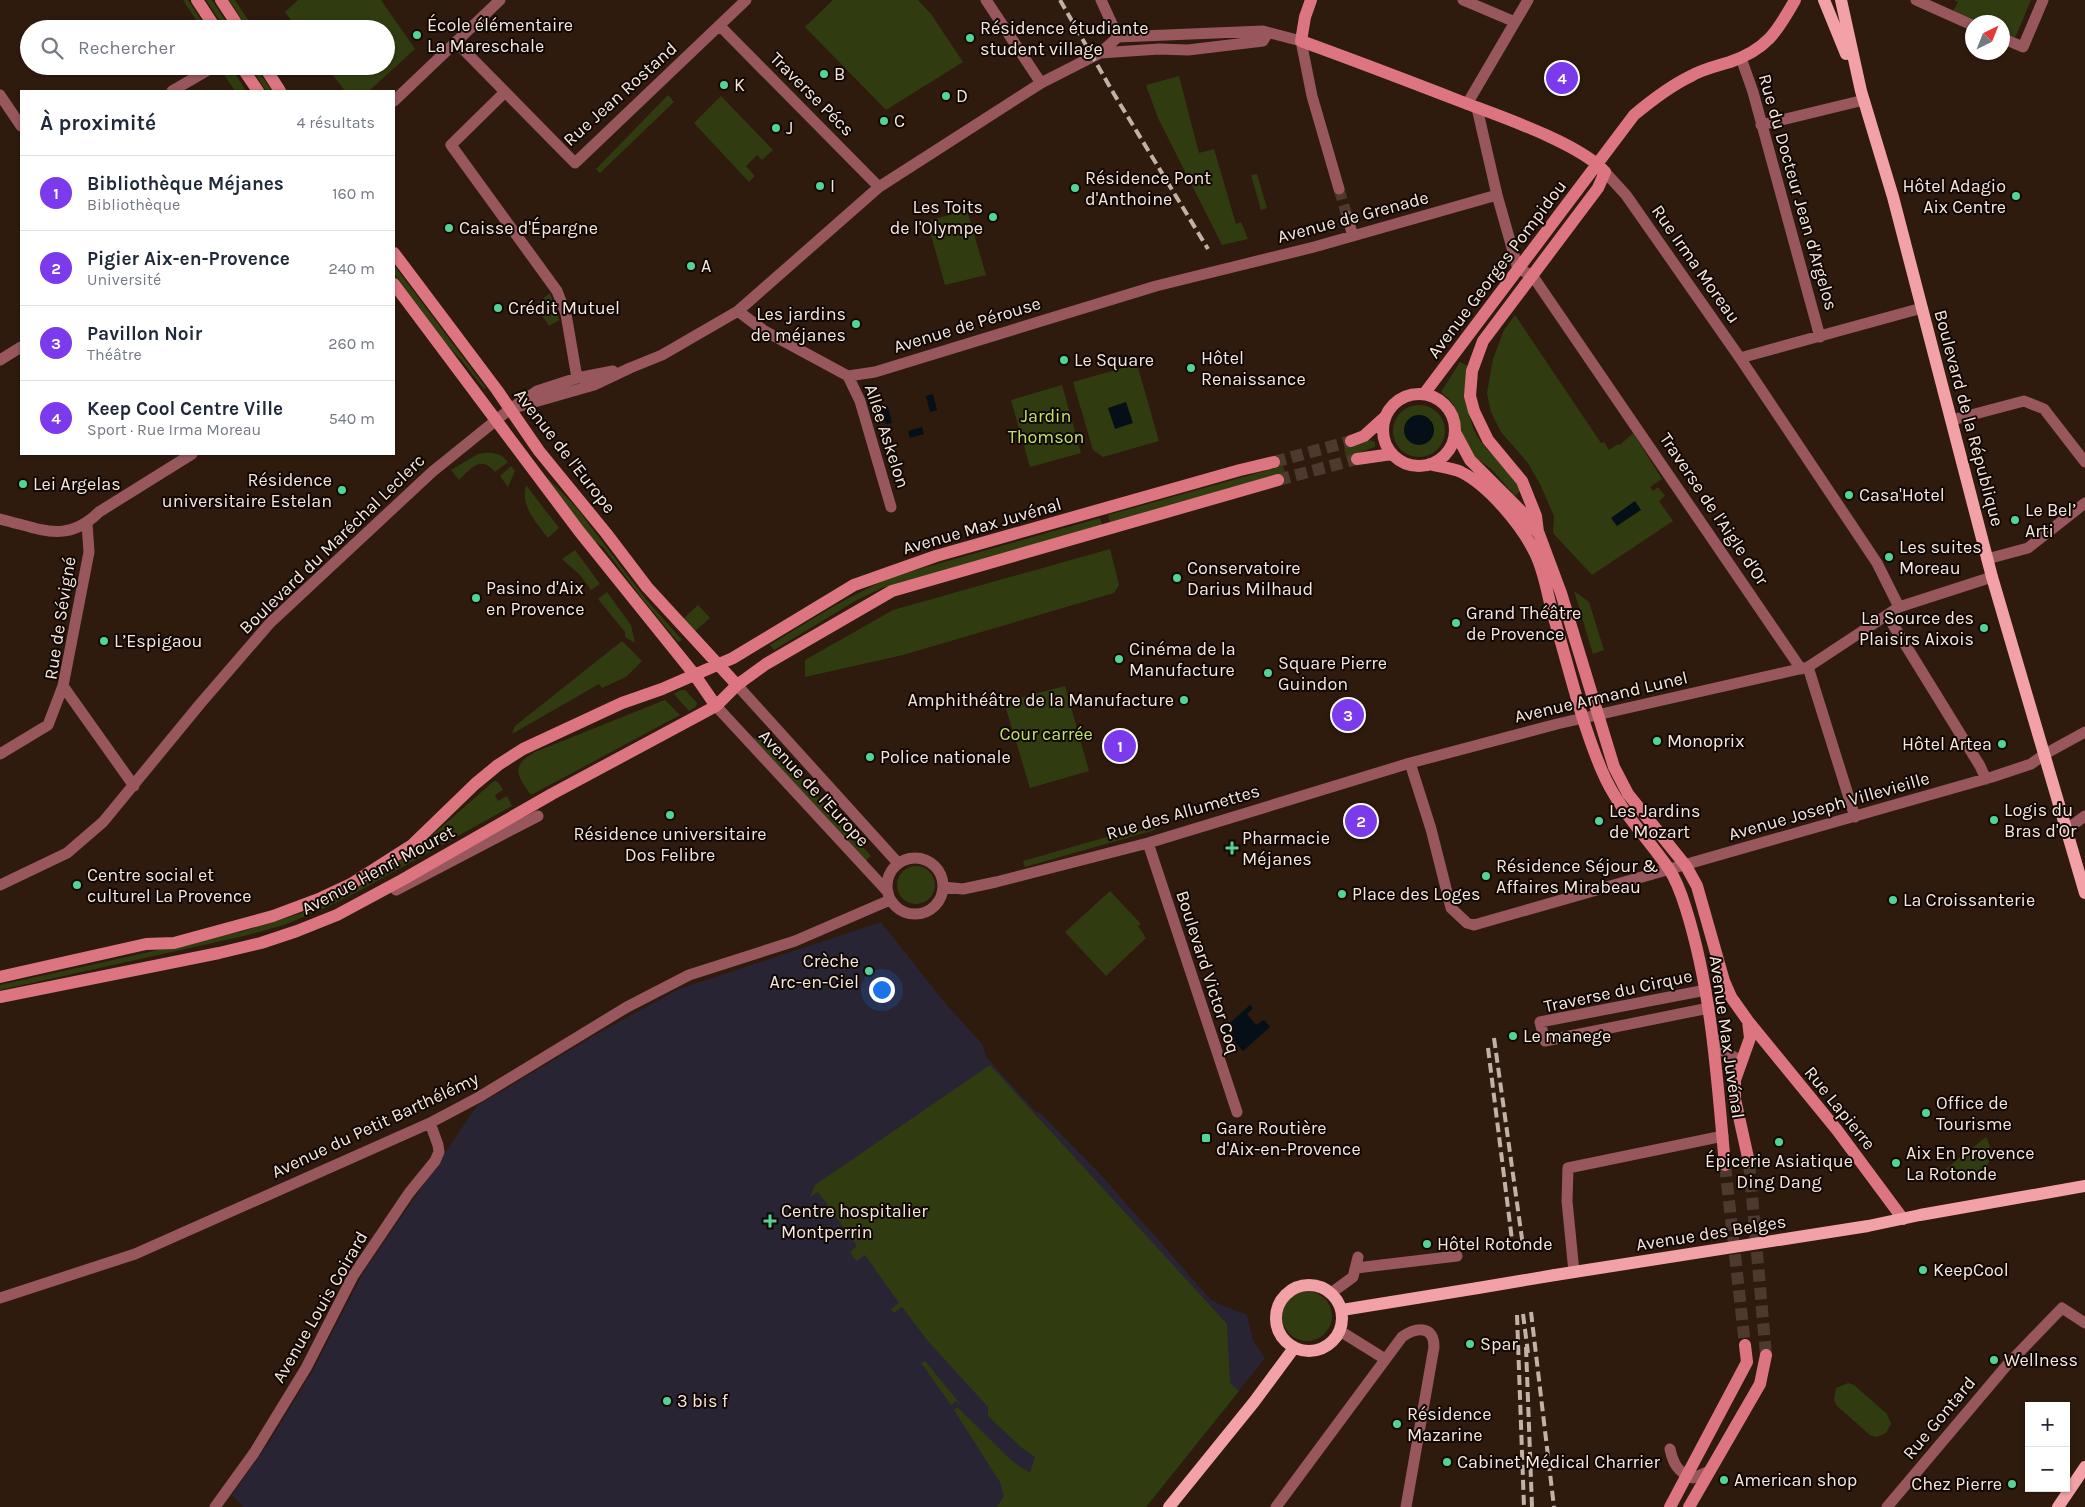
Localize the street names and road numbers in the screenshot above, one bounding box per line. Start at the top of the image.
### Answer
street label: Rue Jean Rostand [559,37,681,151]
street label: Traverse Pécs [765,47,859,141]
street label: Rue du Docteur Jean d'Argelos [1754,71,1842,313]
street label: Avenue Georges Pompidou [1423,176,1571,362]
street label: Avenue de Grenade [1275,186,1431,248]
street label: Rue Irma Moreau [1647,200,1745,328]
street label: Avenue de Pérouse [891,292,1043,358]
street label: Boulevard de la République [1929,307,2009,529]
street label: Allée Askelon [860,381,914,491]
street label: Avenue de l'Europe [509,384,621,518]
street label: Traverse de l'Aigle d'Or [1655,429,1773,590]
street label: Boulevard du Maréchal Leclerc [235,449,429,639]
street label: Avenue Max Juvénal [900,493,1064,559]
street label: Rue de Sévigné [39,555,81,681]
street label: Avenue Armand Lunel [1512,666,1690,728]
street label: Avenue de l'Europe [754,725,874,851]
street label: Avenue Joseph Villevieille [1726,767,1932,845]
street label: Rue des Allumettes [1104,780,1262,844]
street label: Avenue Henri Mouret [298,820,459,920]
street label: Boulevard Victor Coq [1171,888,1245,1056]
street label: Avenue Max Juvénal [1705,954,1749,1120]
street label: Traverse du Cirque [1542,965,1694,1017]
street label: Rue Lapierre [1800,1062,1880,1154]
street label: Avenue du Petit Barthélémy [268,1067,482,1183]
street label: Avenue des Belges [1634,1210,1788,1256]
street label: Avenue Louis Coirard [268,1227,372,1387]
street label: Rue Gontard [1898,1372,1980,1464]

